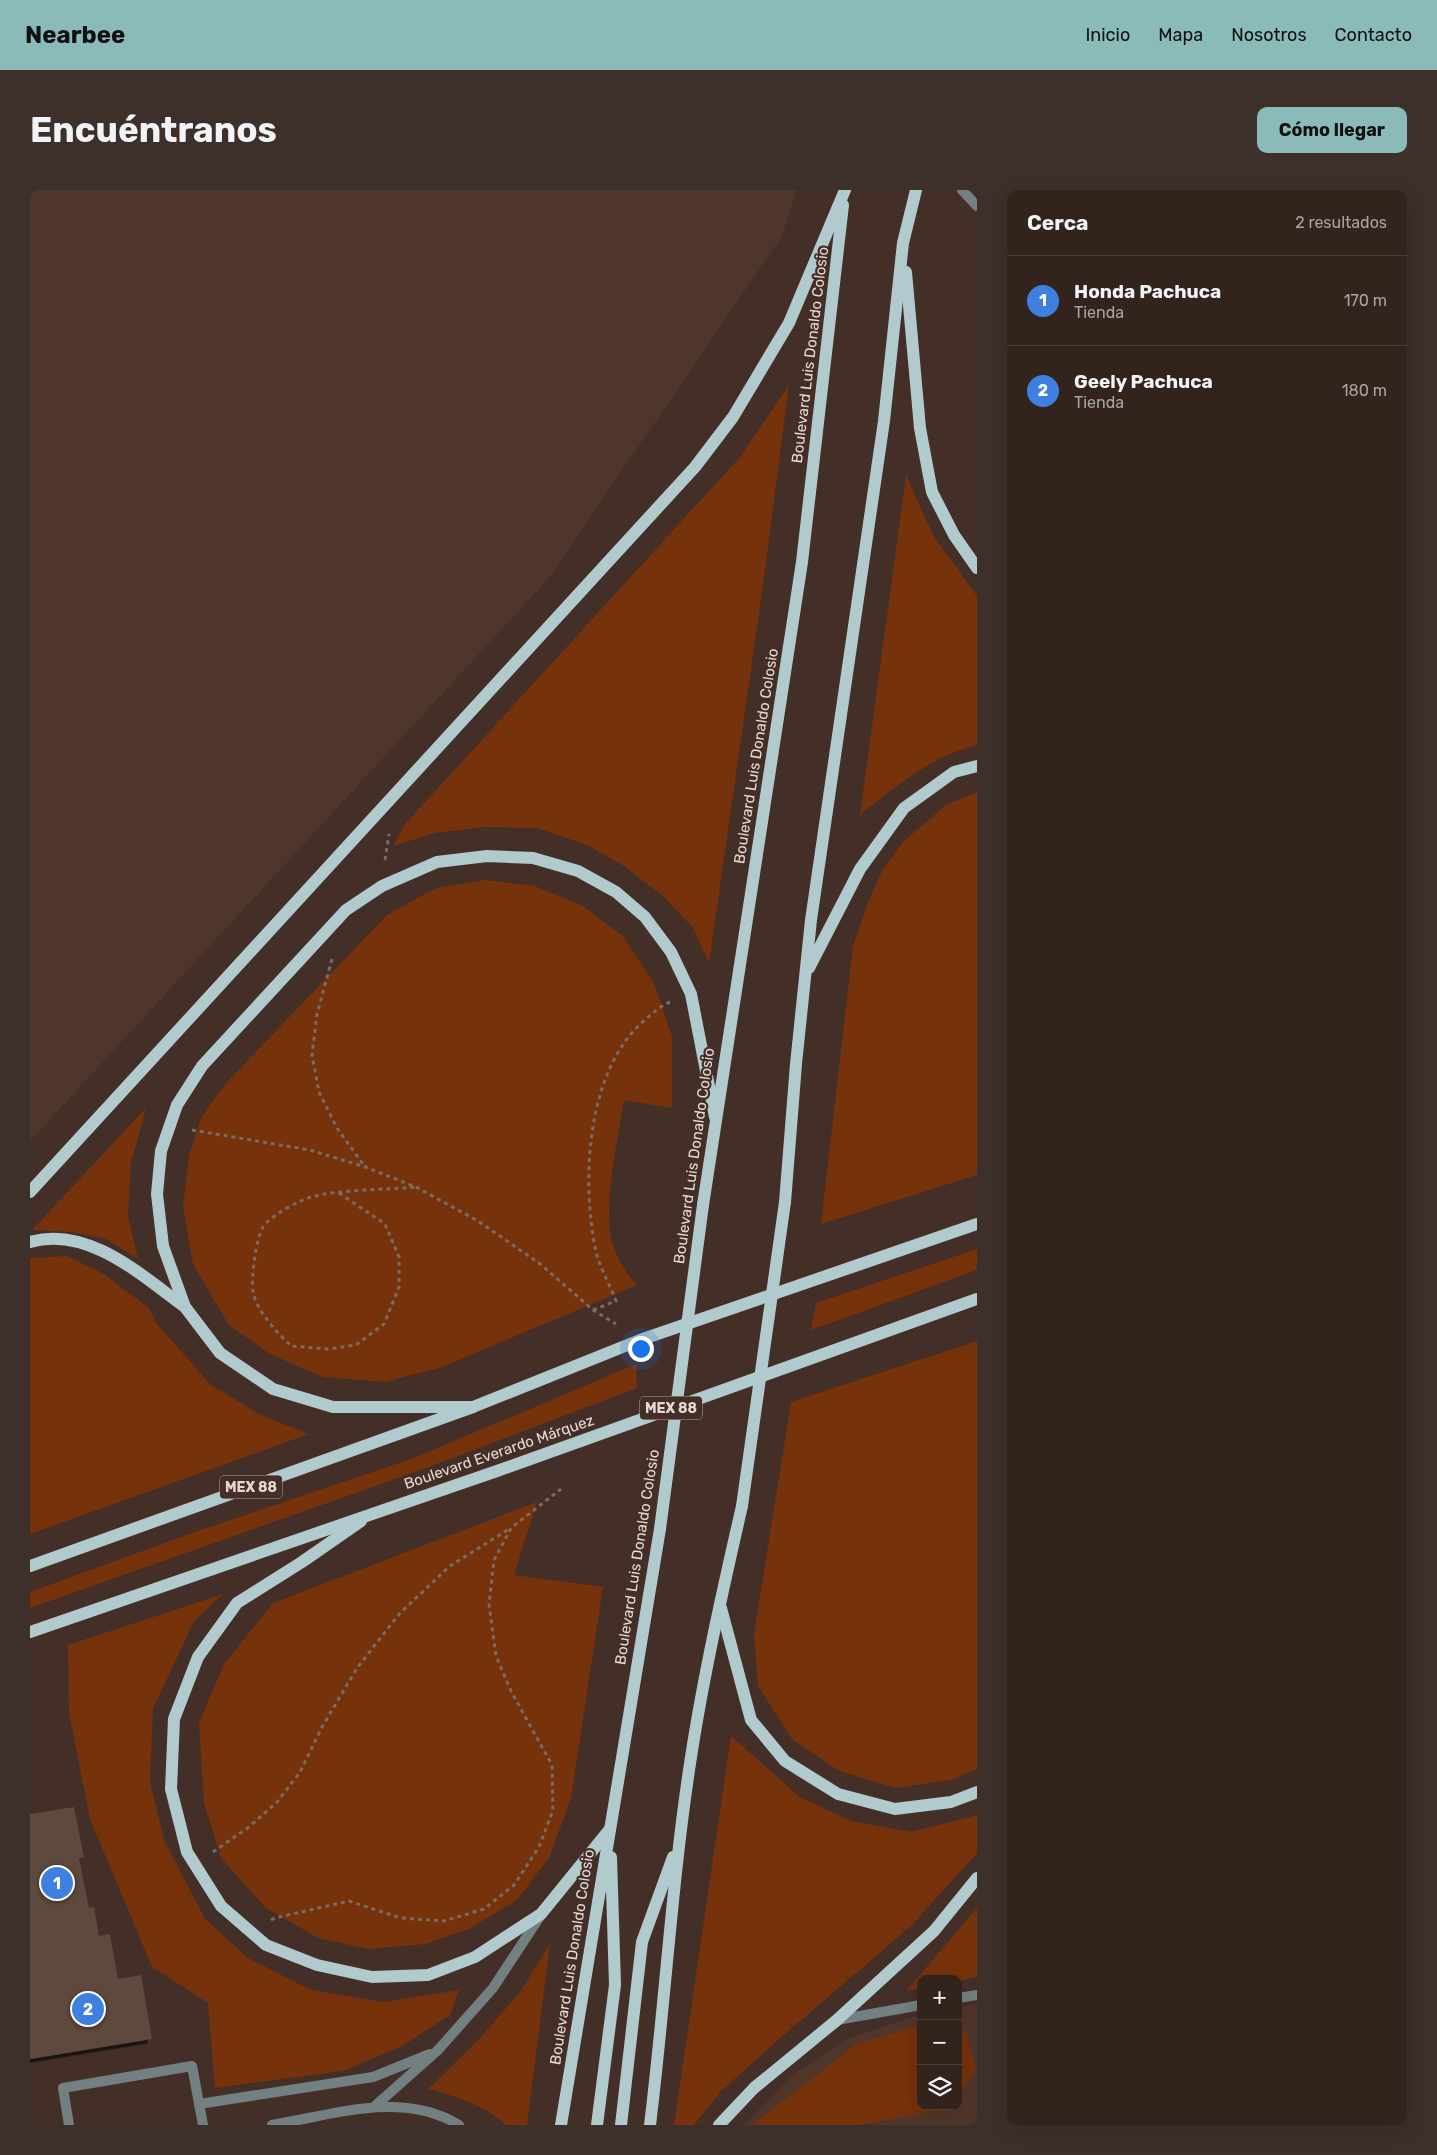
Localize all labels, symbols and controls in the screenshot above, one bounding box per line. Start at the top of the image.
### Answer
text: Nearbee [25,21,125,49]
text: Inicio [1085,24,1130,46]
text: Mapa [1158,24,1203,46]
text: Nosotros [1231,24,1307,46]
text: Contacto [1335,24,1412,46]
button: Cómo llegar [1257,107,1407,153]
text: Encuéntranos [30,109,277,151]
text: Cerca [1027,210,1088,235]
text: 2 resultados [1295,213,1387,232]
street label: Boulevard Luis Donaldo Colosio [788,246,832,464]
text: Honda Pachuca [1074,280,1221,303]
text: 1 [1039,291,1047,310]
text: 170 m [1344,291,1387,310]
text: Tienda [1074,303,1124,322]
text: Geely Pachuca [1074,370,1213,393]
text: 2 [1038,381,1048,400]
text: 180 m [1342,381,1387,400]
text: Tienda [1074,393,1124,412]
street label: Boulevard Luis Donaldo Colosio [730,647,782,865]
street label: Boulevard Luis Donaldo Colosio [670,1047,718,1265]
your location [628,1336,654,1362]
road number: MEX 88 [640,1396,702,1420]
street label: Boulevard Everardo Márquez [402,1411,597,1493]
street label: Boulevard Luis Donaldo Colosio [611,1448,663,1666]
road number: MEX 88 [220,1475,282,1498]
street label: Boulevard Luis Donaldo Colosio [546,1848,598,2066]
pin: 1 [41,1864,73,1902]
map controls [917,1975,962,2110]
button: + [917,1975,962,2020]
pin: 2 [72,1990,104,2028]
button: − [917,2020,962,2065]
button: layers [917,2065,962,2110]

